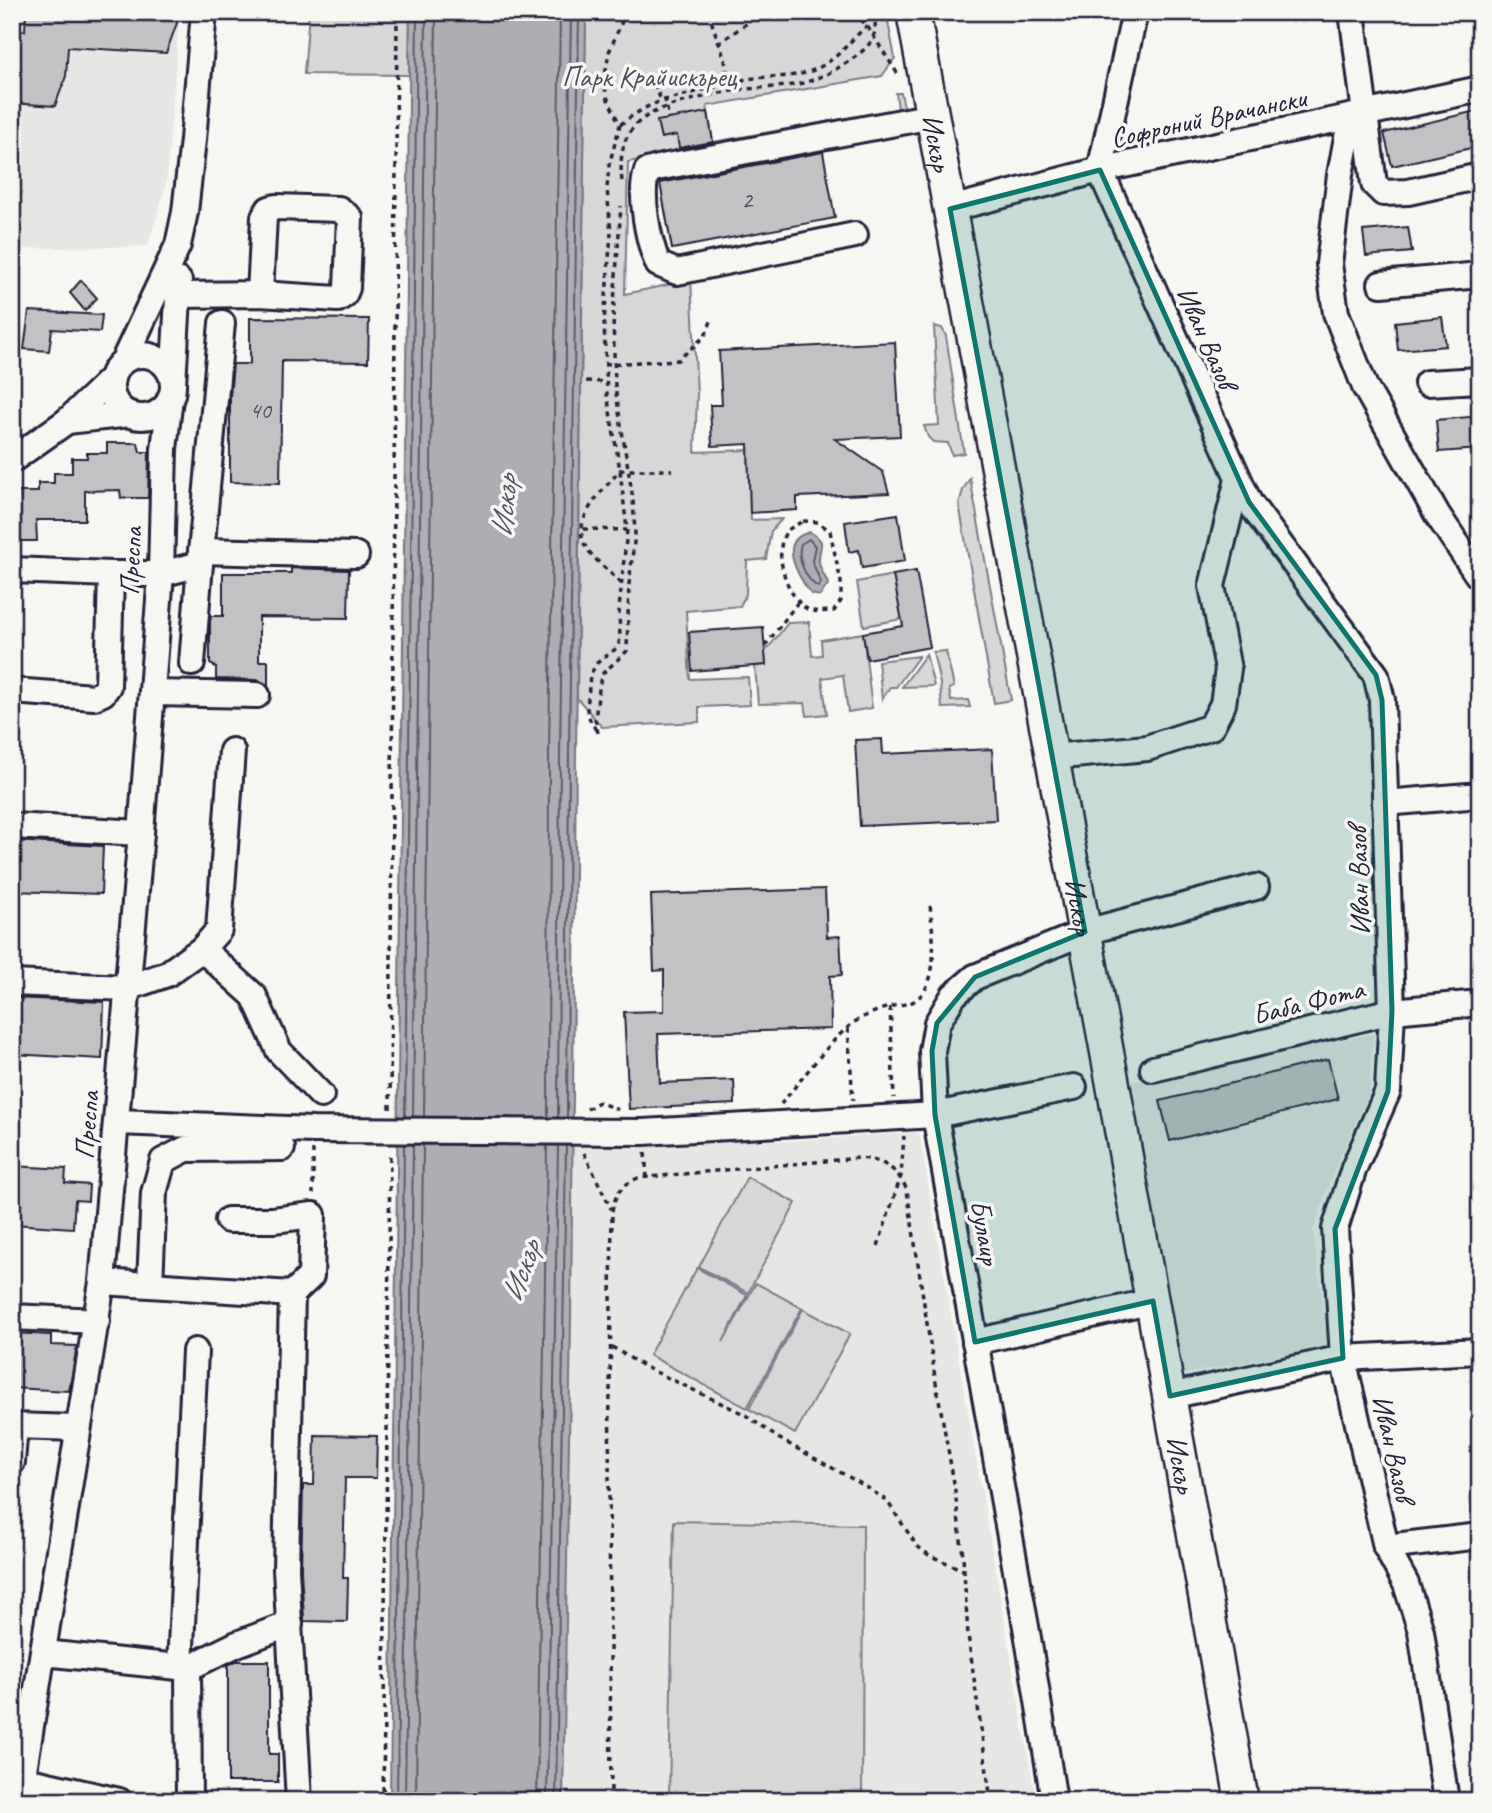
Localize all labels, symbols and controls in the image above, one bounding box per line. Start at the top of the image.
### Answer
park label: Парк Крайискърец [562,59,737,94]
street label: Софроний Врачански [1108,79,1312,155]
street label: Искър [914,111,960,176]
house number: 2 [742,185,755,215]
street label: Иван Вазов [1169,281,1247,400]
house number: 40 [249,395,273,425]
water label: Искър [482,470,526,538]
street label: Преспа [111,524,150,596]
street label: Иван Вазов [1339,820,1378,936]
street label: Искър [1057,875,1102,940]
street label: Баба Фота [1249,970,1369,1032]
street label: Преспа [66,1088,107,1160]
street label: Булаир [963,1197,1009,1269]
water label: Искър [493,1232,551,1307]
street label: Иван Вазов [1364,1391,1424,1511]
street label: Искър [1159,1433,1203,1497]

